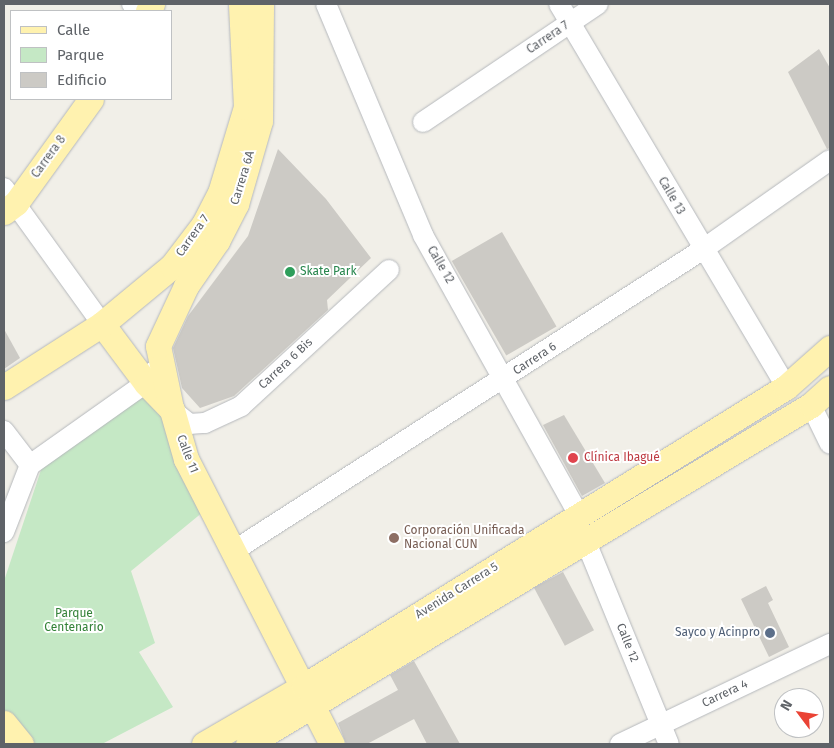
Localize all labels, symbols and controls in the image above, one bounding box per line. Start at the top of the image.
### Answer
legend [10,10,172,100]
street label: Carrera 7 [524,19,572,57]
text: Calle [57,21,90,39]
text: Parque [57,46,104,64]
text: Edificio [57,71,107,89]
street label: Carrera 8 [29,133,69,181]
street label: Carrera 6A [228,149,258,207]
street label: Calle 13 [655,175,687,217]
street label: Carrera 7 [173,212,213,260]
street label: Calle 12 [424,244,456,286]
place label: Skate Park [300,265,357,279]
marker: Skate Park [284,266,296,278]
street label: Carrera 6 Bis [256,335,316,393]
street label: Carrera 6 [511,340,559,378]
street label: Calle 11 [173,433,201,475]
marker: Clínica Ibagué [566,451,580,465]
place label: Clínica Ibagué [584,451,660,465]
place label: Corporación Unificada Nacional CUN [404,524,524,552]
marker: Corporación Unificada Nacional CUN [388,532,400,544]
street label: Avenida Carrera 5 [413,560,501,622]
park label: Parque Centenario [44,607,104,635]
street label: Calle 12 [613,621,641,665]
place label: Sayco y Acinpro [675,626,760,640]
marker: Sayco y Acinpro [764,627,776,639]
street label: Carrera 4 [700,677,750,711]
north arrow [774,688,824,738]
text: N [777,697,796,714]

